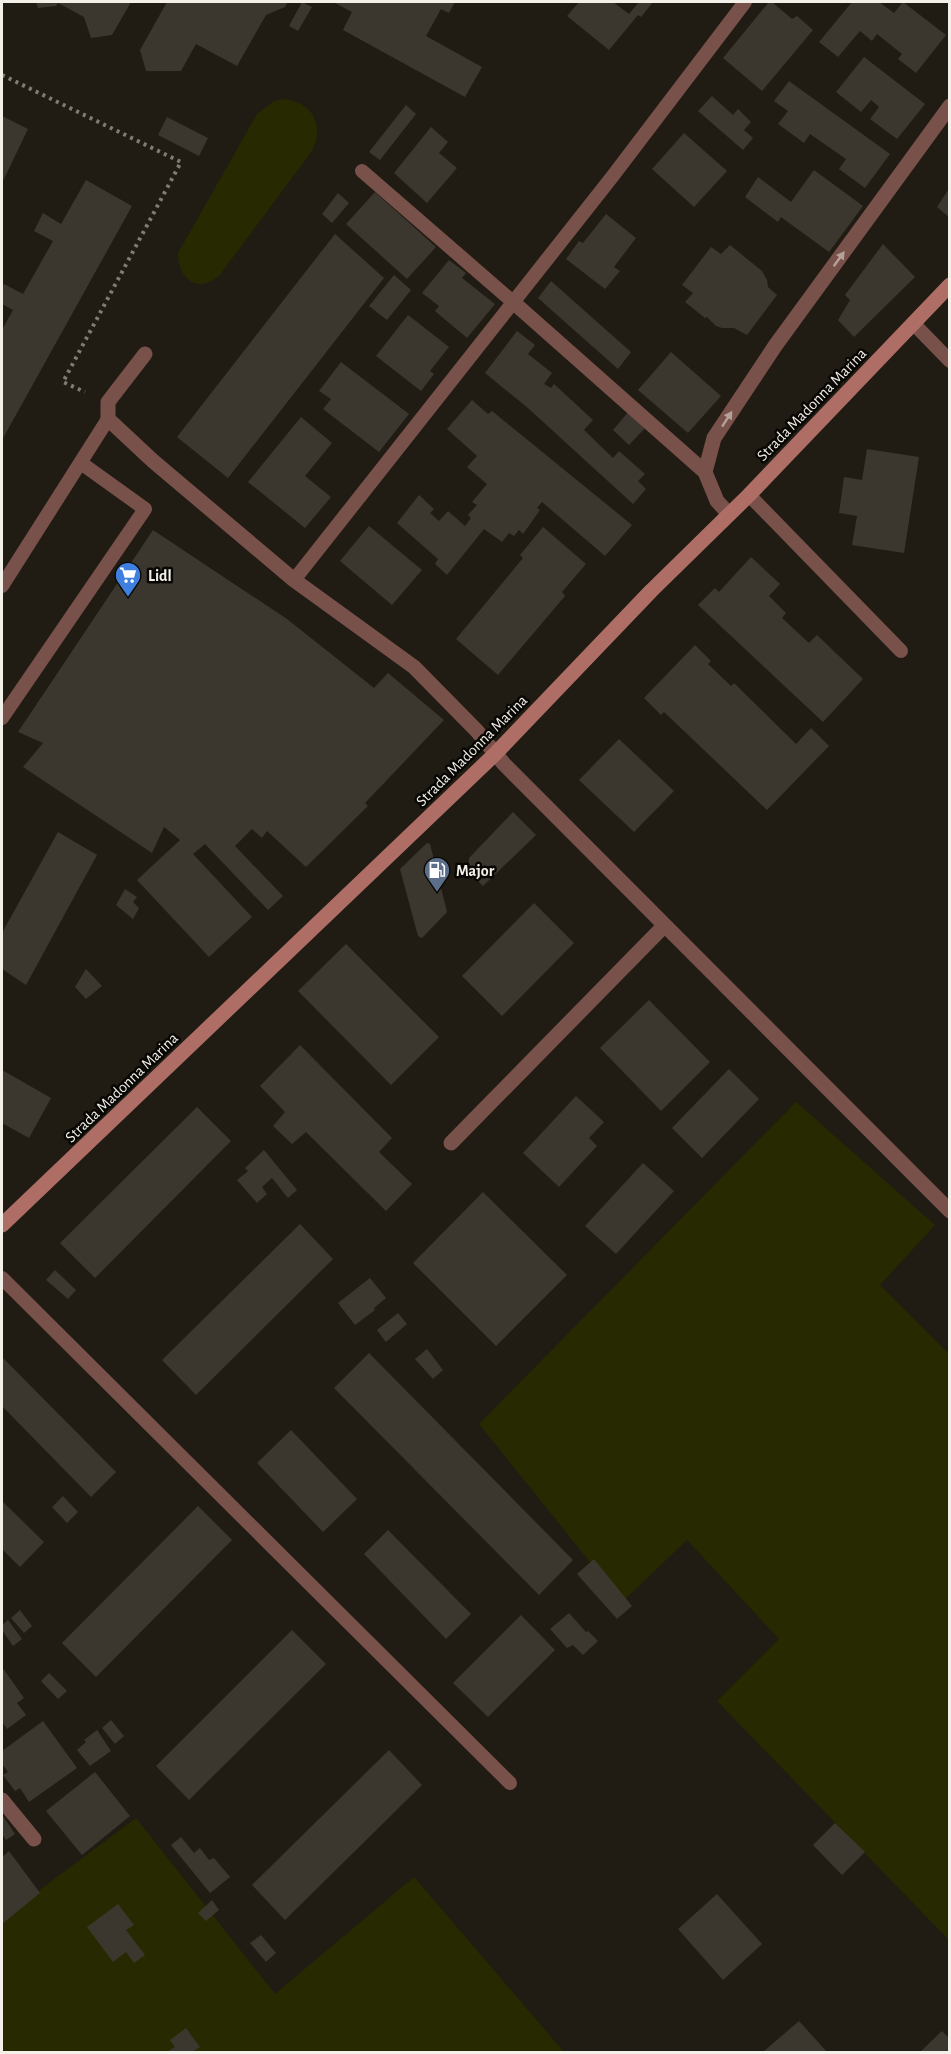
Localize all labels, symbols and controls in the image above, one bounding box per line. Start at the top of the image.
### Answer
one-way arrow [832,251,844,266]
street label: Strada Madonna Marina [754,345,870,464]
one-way arrow [722,410,733,427]
supermarket icon: Lidl [113,560,143,598]
place label: Lidl [148,568,172,584]
street label: Strada Madonna Marina [413,692,530,809]
fuel station icon: Major [422,855,452,893]
place label: Major [456,863,495,880]
street label: Strada Madonna Marina [62,1030,181,1146]

